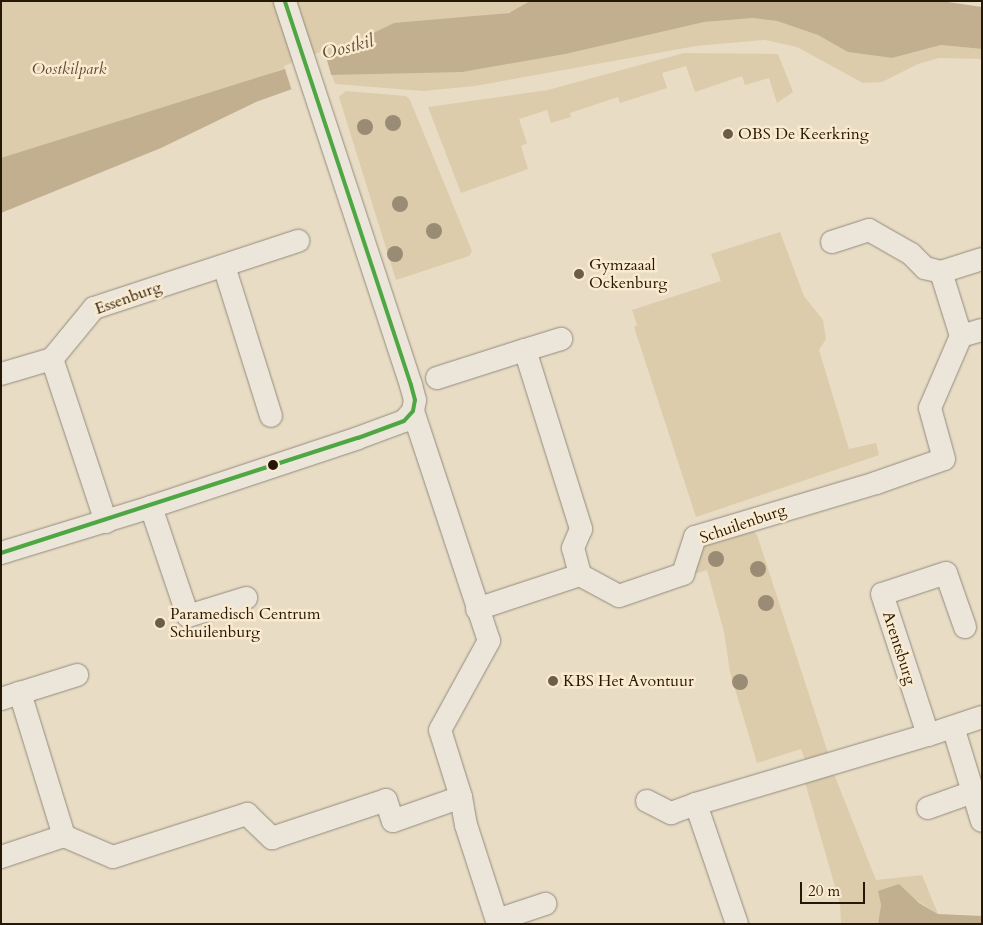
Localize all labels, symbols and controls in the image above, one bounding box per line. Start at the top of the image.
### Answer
water label: Oostkil [320,31,376,65]
park label: Oostkilpark [32,59,106,79]
place label: OBS De Keerkring [738,124,869,144]
marker: OBS De Keerkring [722,128,734,140]
place label: Gymzaaal Ockenburg [589,255,667,293]
marker: Gymzaaal Ockenburg [573,268,585,280]
street label: Essenburg [92,277,164,319]
unlabelled marker [268,460,278,470]
street label: Schuilenburg [697,500,789,548]
place label: Paramedisch Centrum Schuilenburg [170,604,320,642]
street label: Arentsburg [878,609,920,687]
marker: Paramedisch Centrum Schuilenburg [154,617,166,629]
place label: KBS Het Avontuur [563,671,694,691]
marker: KBS Het Avontuur [547,675,559,687]
scale bar [803,872,868,904]
text: 20 m [808,881,840,901]

